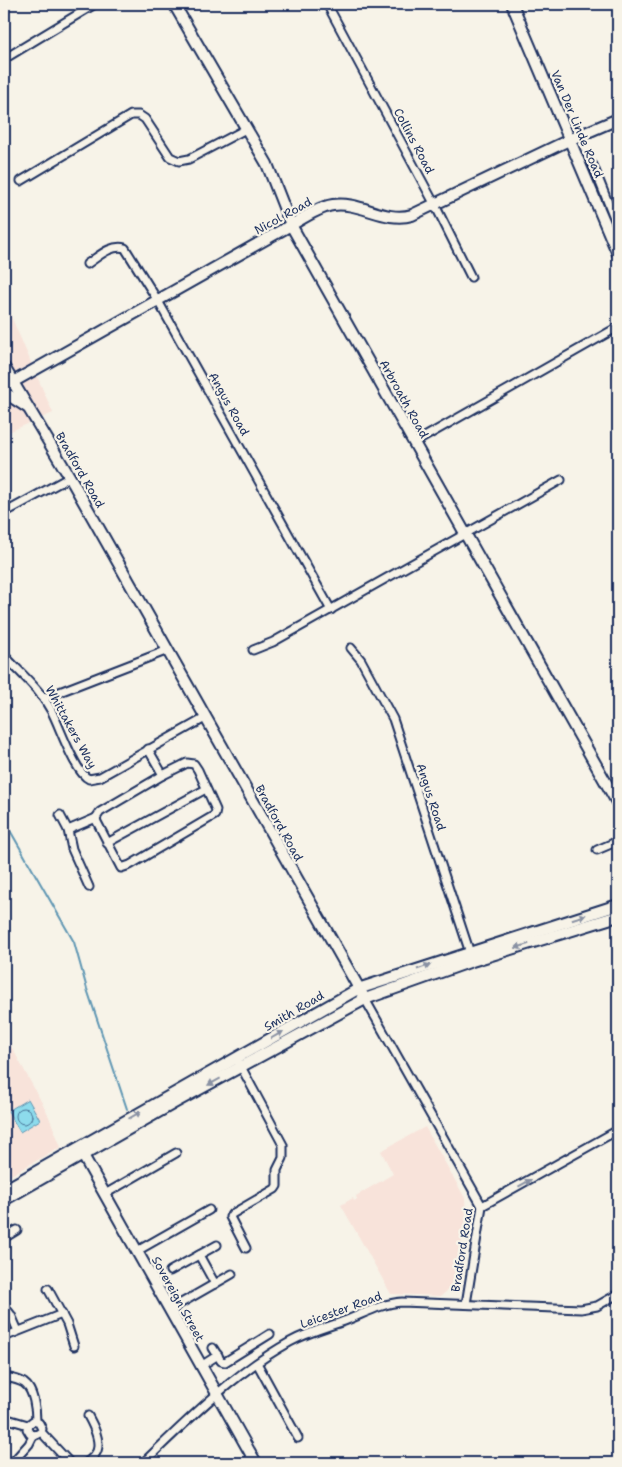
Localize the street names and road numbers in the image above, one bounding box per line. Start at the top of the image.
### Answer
street label: Van Der Linde Road [547,68,607,181]
street label: Collins Road [390,105,438,177]
street label: Nicol Road [251,193,315,238]
street label: Arbroath Road [376,357,432,441]
street label: Angus Road [205,369,253,439]
street label: Bradford Road [52,429,108,511]
street label: Whittakers Way [42,683,101,772]
street label: Angus Road [413,761,450,833]
street label: Bradford Road [251,782,307,864]
street label: Smith Road [261,987,327,1035]
street label: Bradford Road [447,1206,477,1293]
street label: Sovereign Street [148,1253,208,1345]
street label: Leicester Road [298,1288,384,1332]

